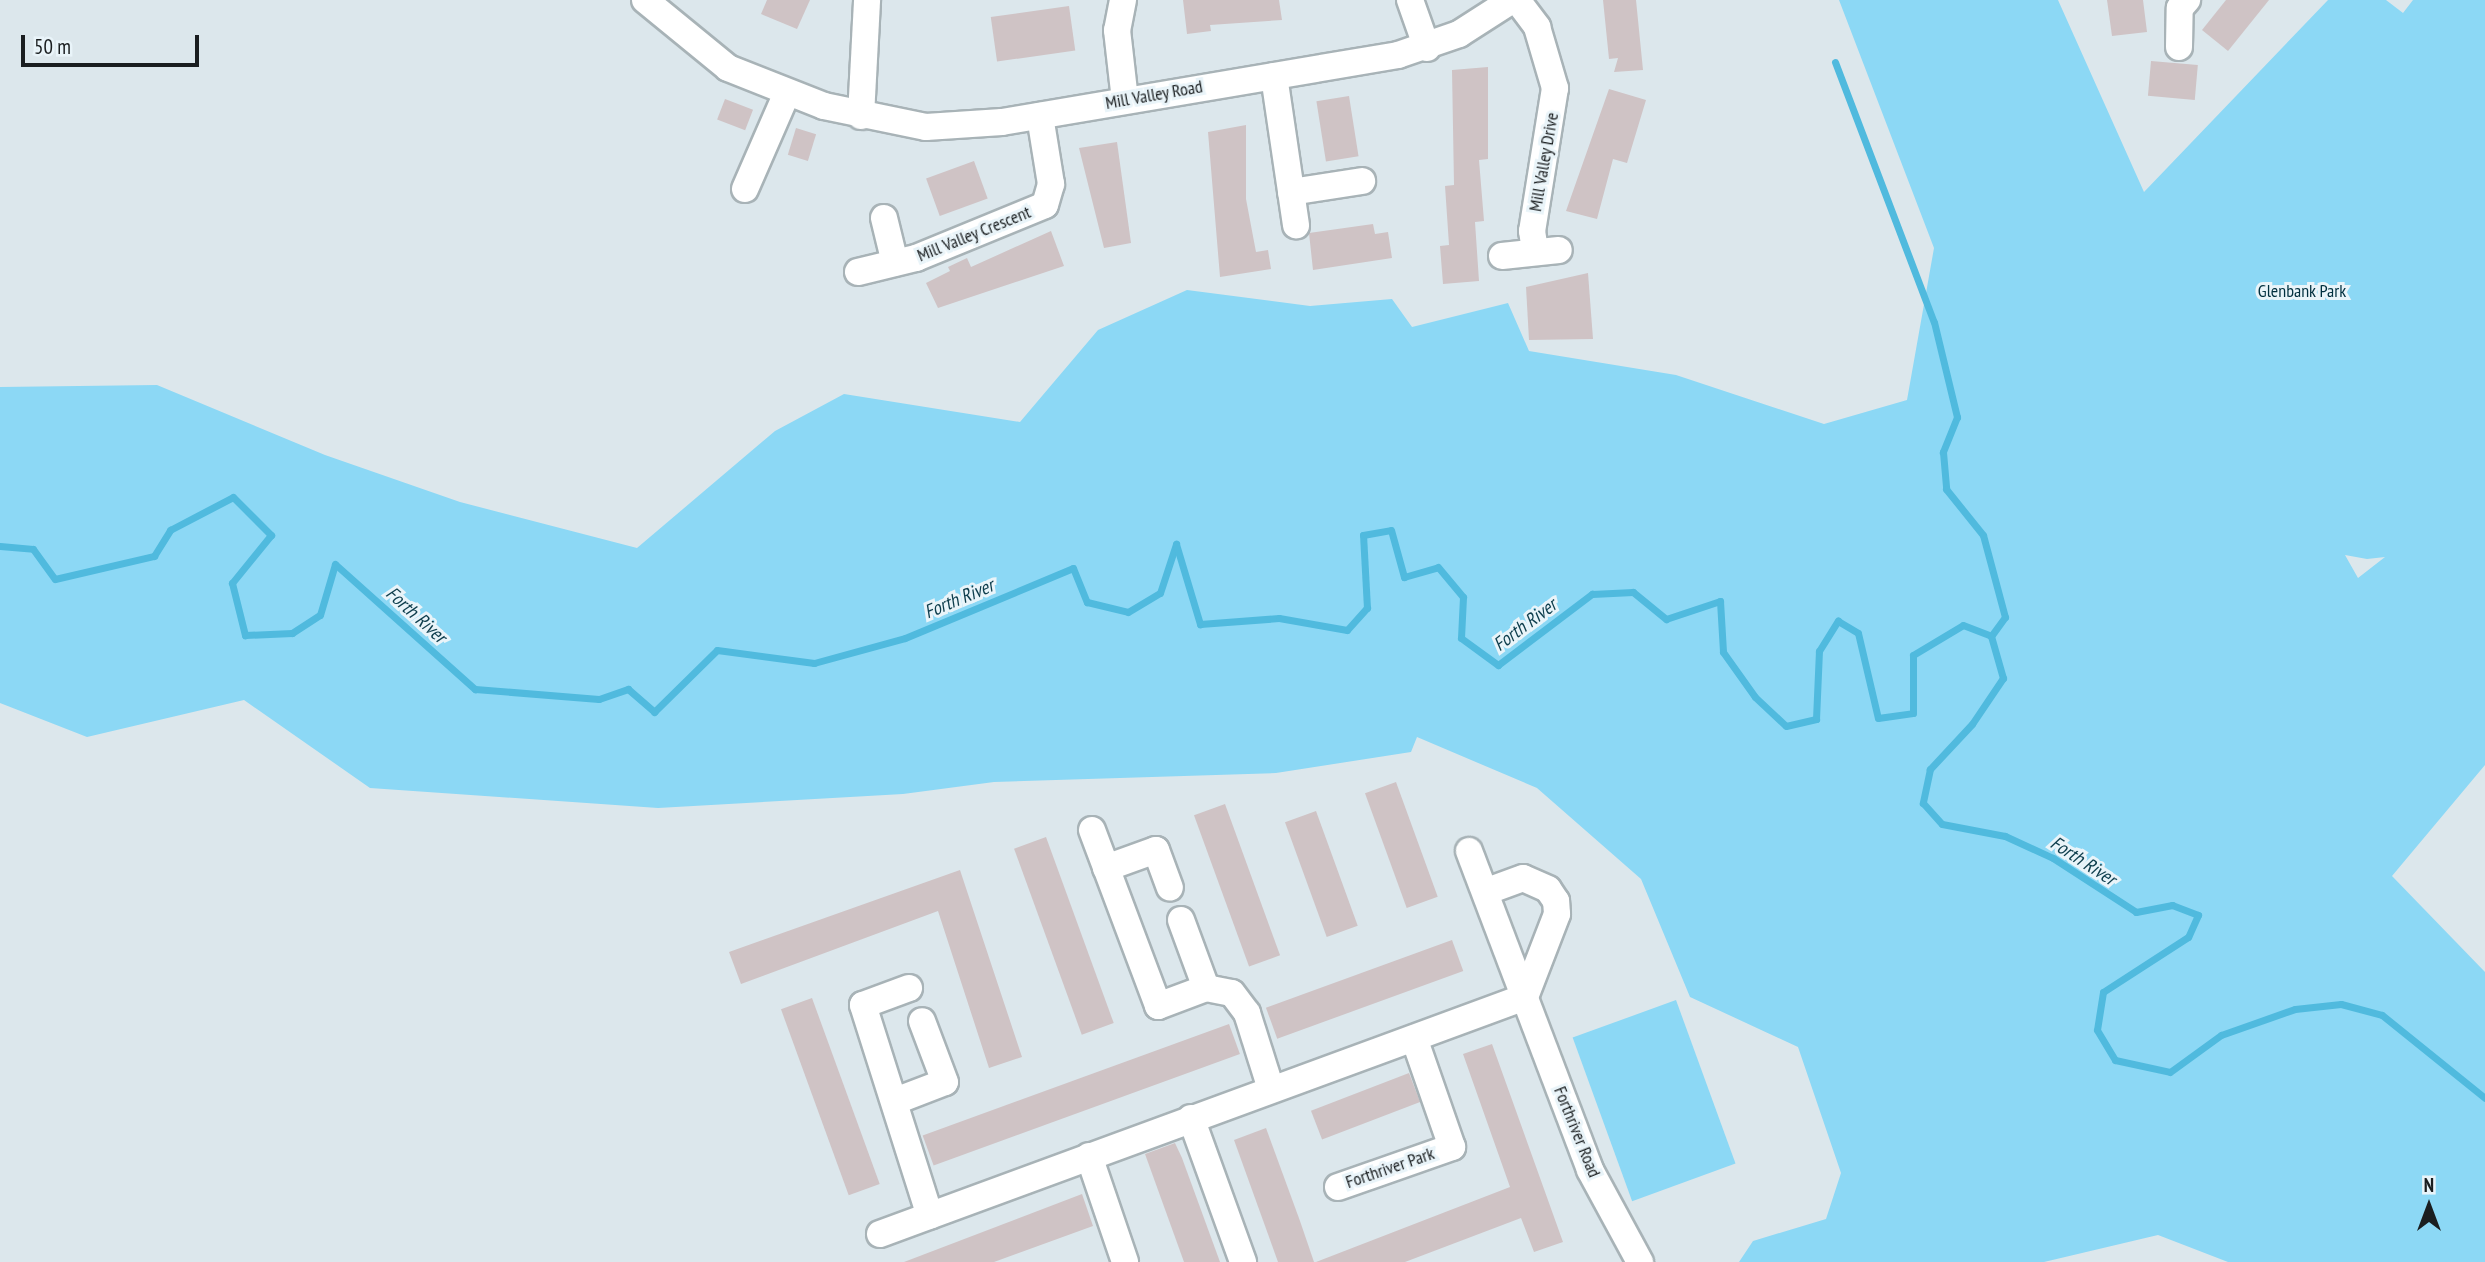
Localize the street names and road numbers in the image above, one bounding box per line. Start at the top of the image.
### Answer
street label: Mill Valley Road [1103,76,1205,114]
street label: Mill Valley Drive [1525,110,1563,214]
street label: Mill Valley Crescent [914,201,1034,267]
street label: Forthriver Road [1549,1083,1605,1181]
street label: Forthriver Park [1343,1143,1437,1193]

